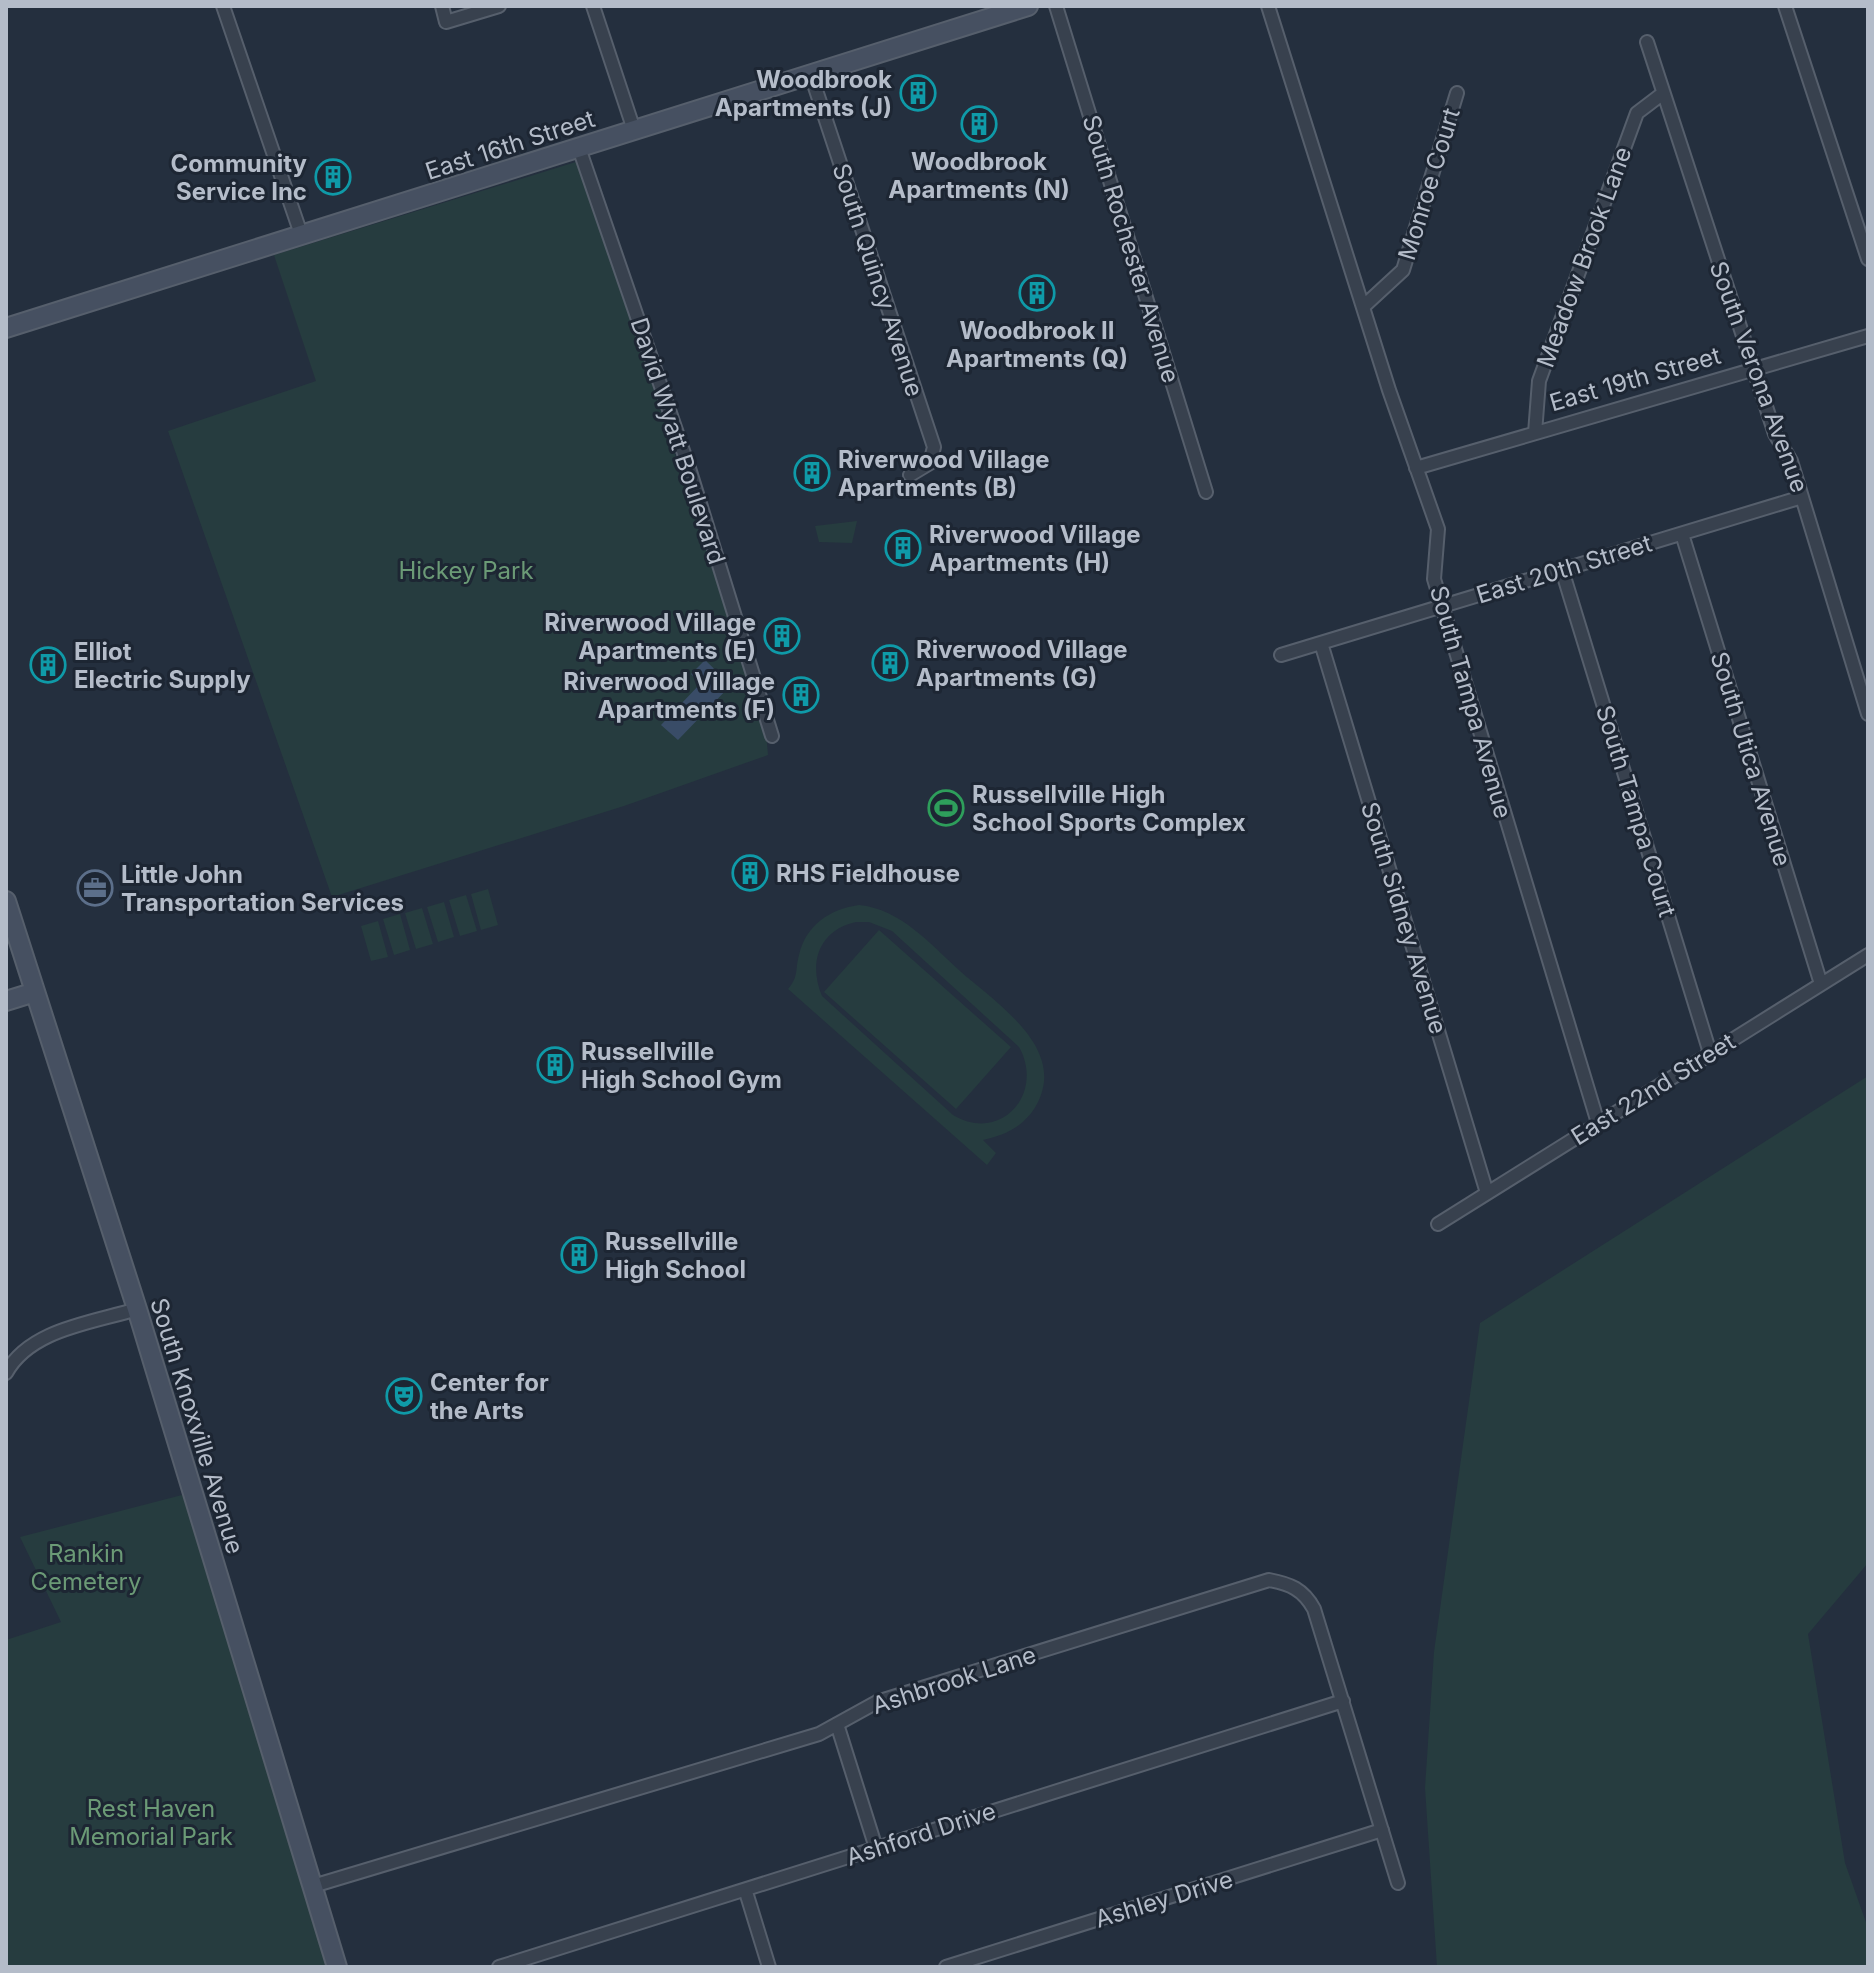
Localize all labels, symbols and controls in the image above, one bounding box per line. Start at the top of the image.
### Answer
place label: Woodbrook Apartments (J) [715,65,892,122]
building icon: Woodbrook Apartments (J) [899,74,937,112]
street label: East 16th Street [422,104,598,186]
street label: Monroe Court [1392,104,1466,264]
building icon: Woodbrook Apartments (N) [960,105,998,143]
street label: South Rochester Avenue [1076,112,1186,386]
street label: Meadow Brook Lane [1531,143,1637,371]
place label: Woodbrook Apartments (N) [888,147,1070,204]
place label: Community Service Inc [171,149,308,206]
building icon: Community Service Inc [314,158,352,196]
street label: South Quincy Avenue [827,160,929,400]
street label: South Verona Avenue [1704,257,1814,497]
building icon: Woodbrook II Apartments (Q) [1018,274,1056,312]
street label: David Wyatt Boulevard [624,314,732,568]
place label: Woodbrook II Apartments (Q) [946,316,1128,373]
street label: East 19th Street [1546,341,1724,417]
place label: Riverwood Village Apartments (B) [838,445,1050,502]
building icon: Riverwood Village Apartments (B) [793,454,831,492]
place label: Riverwood Village Apartments (H) [929,520,1141,577]
building icon: Riverwood Village Apartments (H) [884,529,922,567]
street label: East 20th Street [1473,529,1655,609]
park label: Hickey Park [398,556,534,585]
street label: South Tampa Avenue [1424,582,1518,822]
place label: Riverwood Village Apartments (E) [544,608,756,665]
building icon: Riverwood Village Apartments (E) [763,617,801,655]
place label: Riverwood Village Apartments (G) [916,635,1128,692]
place label: Elliot Electric Supply [74,637,251,694]
building icon: Riverwood Village Apartments (G) [871,644,909,682]
building icon: Elliot Electric Supply [29,646,67,684]
street label: South Utica Avenue [1705,648,1797,870]
place label: Riverwood Village Apartments (F) [563,667,775,724]
building icon: Riverwood Village Apartments (F) [782,676,820,714]
street label: South Tampa Court [1590,702,1682,920]
place label: Russellville High School Sports Complex [972,780,1246,837]
sports icon: Russellville High School Sports Complex [927,789,965,827]
street label: South Sidney Avenue [1355,799,1453,1037]
building icon: RHS Fieldhouse [731,854,769,892]
place label: RHS Fieldhouse [776,859,960,888]
place label: Little John Transportation Services [121,860,404,917]
office icon: Little John Transportation Services [76,869,114,907]
street label: East 22nd Street [1566,1027,1740,1151]
place label: Russellville High School Gym [581,1037,782,1094]
building icon: Russellville High School Gym [536,1046,574,1084]
place label: Russellville High School [605,1227,746,1284]
building icon: Russellville High School [560,1236,598,1274]
street label: South Knoxville Avenue [144,1295,250,1557]
place label: Center for the Arts [430,1368,549,1425]
theatre icon: Center for the Arts [385,1377,423,1415]
park label: Rankin Cemetery [30,1539,142,1596]
street label: Ashbrook Lane [868,1640,1040,1720]
park label: Rest Haven Memorial Park [69,1794,233,1851]
street label: Ashford Drive [843,1796,999,1872]
street label: Ashley Drive [1092,1864,1236,1934]

